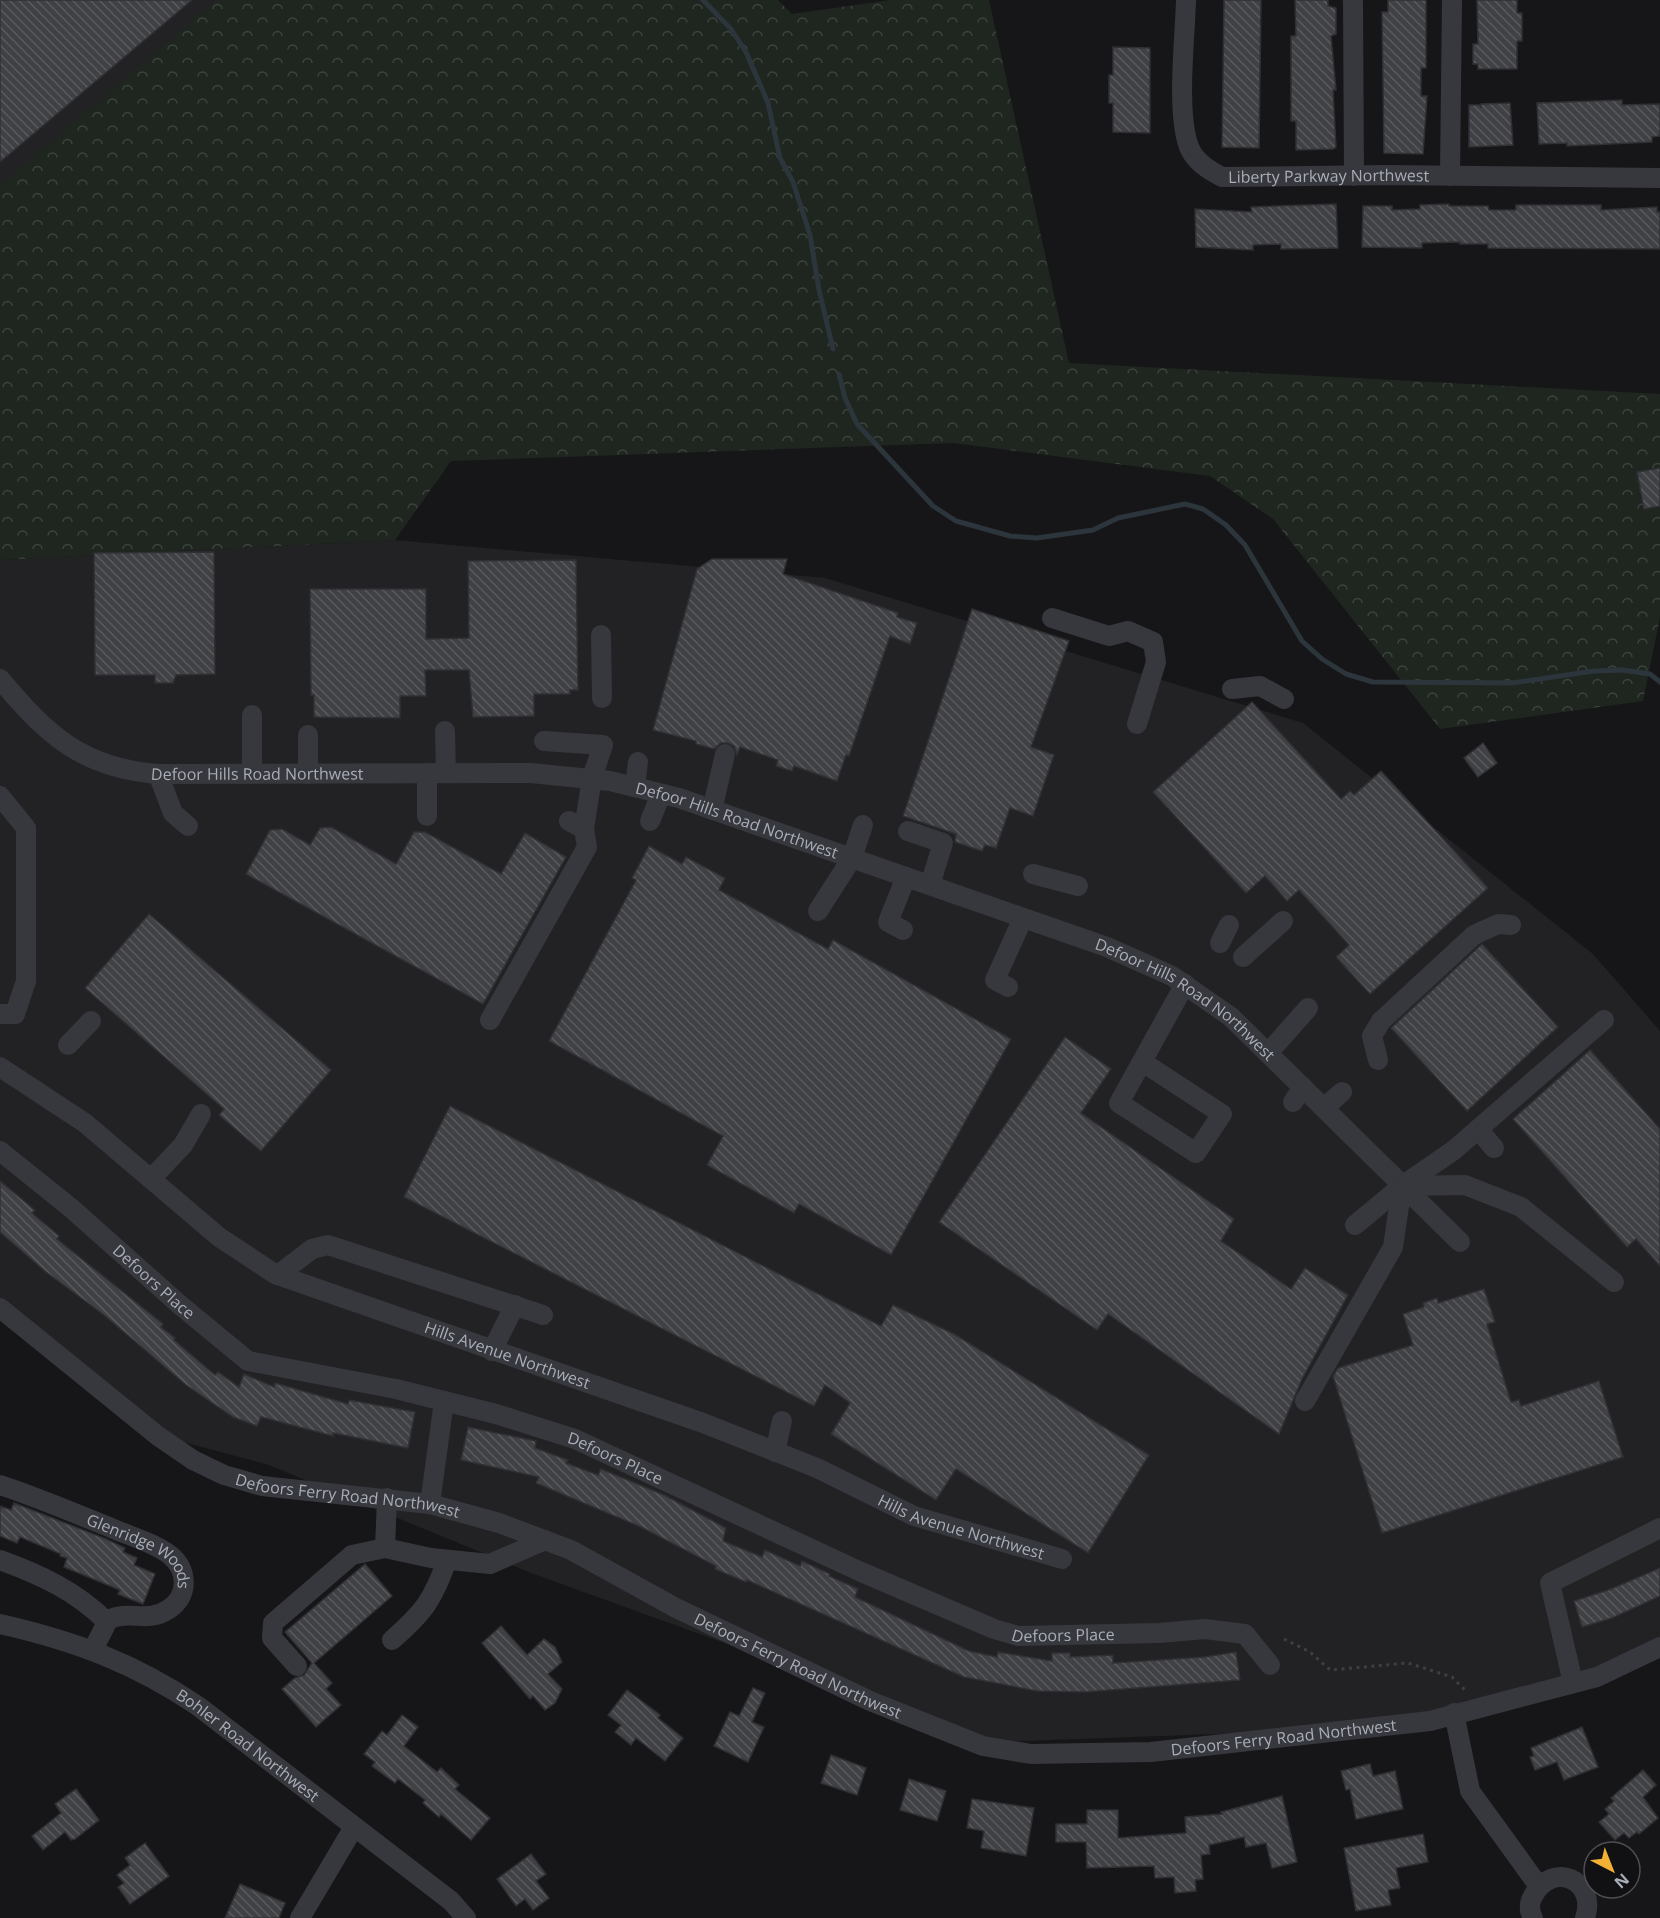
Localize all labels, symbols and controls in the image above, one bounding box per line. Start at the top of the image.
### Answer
street label: Liberty Parkway Northwest [1228,164,1430,188]
street label: Defoor Hills Road Northwest [150,762,364,785]
street label: Defoor Hills Road Northwest [633,777,842,864]
street label: Defoor Hills Road Northwest [1092,933,1280,1066]
street label: Defoors Place [108,1239,200,1324]
street label: Hills Avenue Northwest [422,1316,594,1394]
street label: Defoors Place [565,1426,667,1489]
street label: Defoors Ferry Road Northwest [233,1468,463,1523]
street label: Hills Avenue Northwest [874,1489,1047,1564]
street label: Glenridge Woods [83,1508,195,1590]
street label: Defoors Ferry Road Northwest [691,1607,905,1724]
street label: Defoors Place [1009,1623,1115,1648]
street label: Bohler Road Northwest [172,1684,324,1807]
street label: Defoors Ferry Road Northwest [1170,1714,1398,1761]
north arrow [1582,1840,1642,1900]
text: N [1610,1869,1634,1894]

